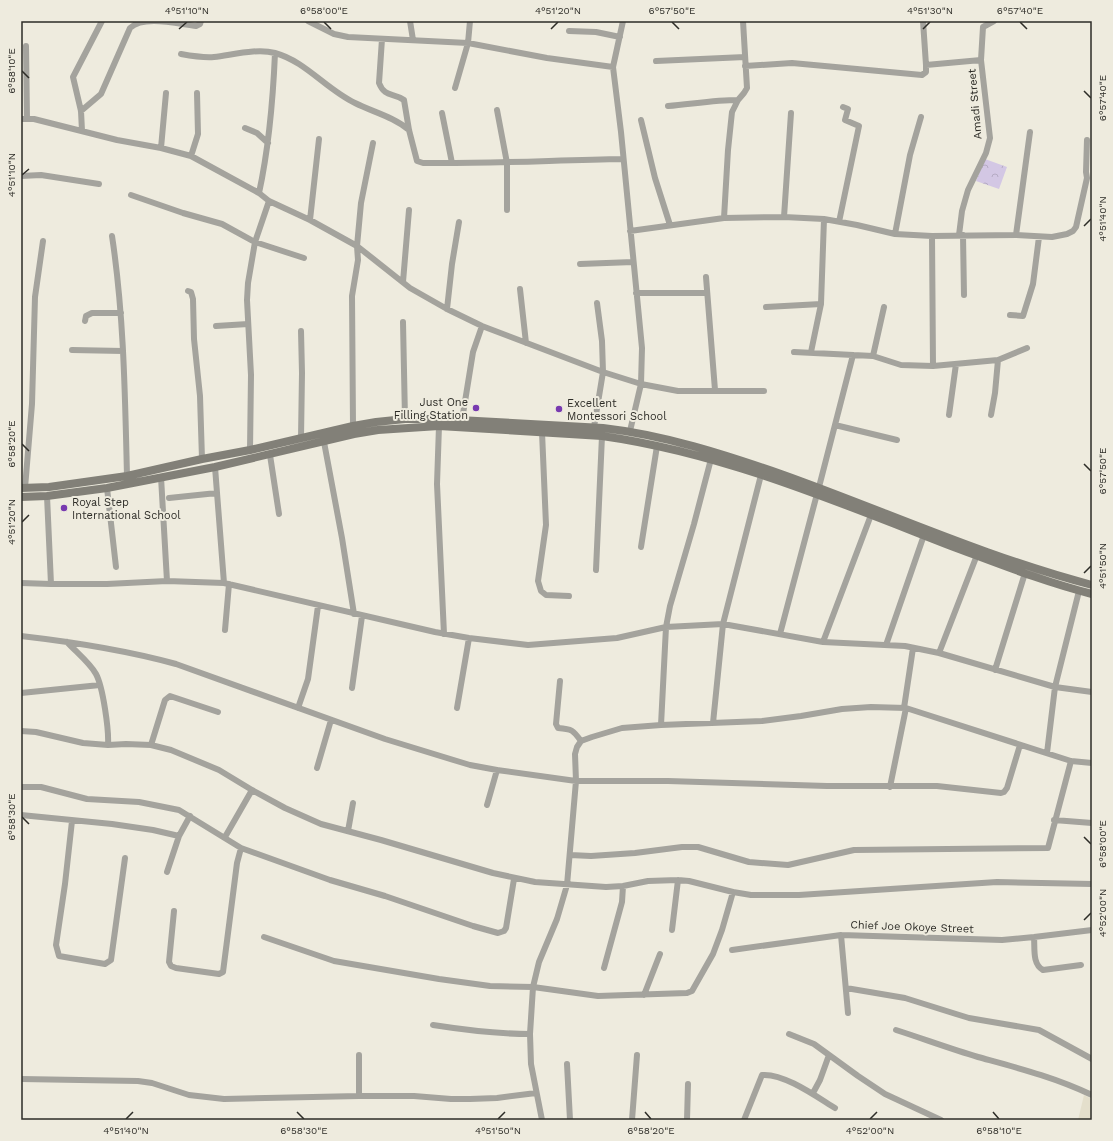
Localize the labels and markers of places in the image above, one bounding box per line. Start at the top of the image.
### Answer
place label: Just One Filling Station [394,396,468,422]
place label: Excellent Montessori School [567,397,667,423]
marker: Just One Filling Station [471,403,481,413]
marker: Excellent Montessori School [554,404,564,414]
place label: Royal Step International School [72,496,181,522]
marker: Royal Step International School [59,503,69,513]

